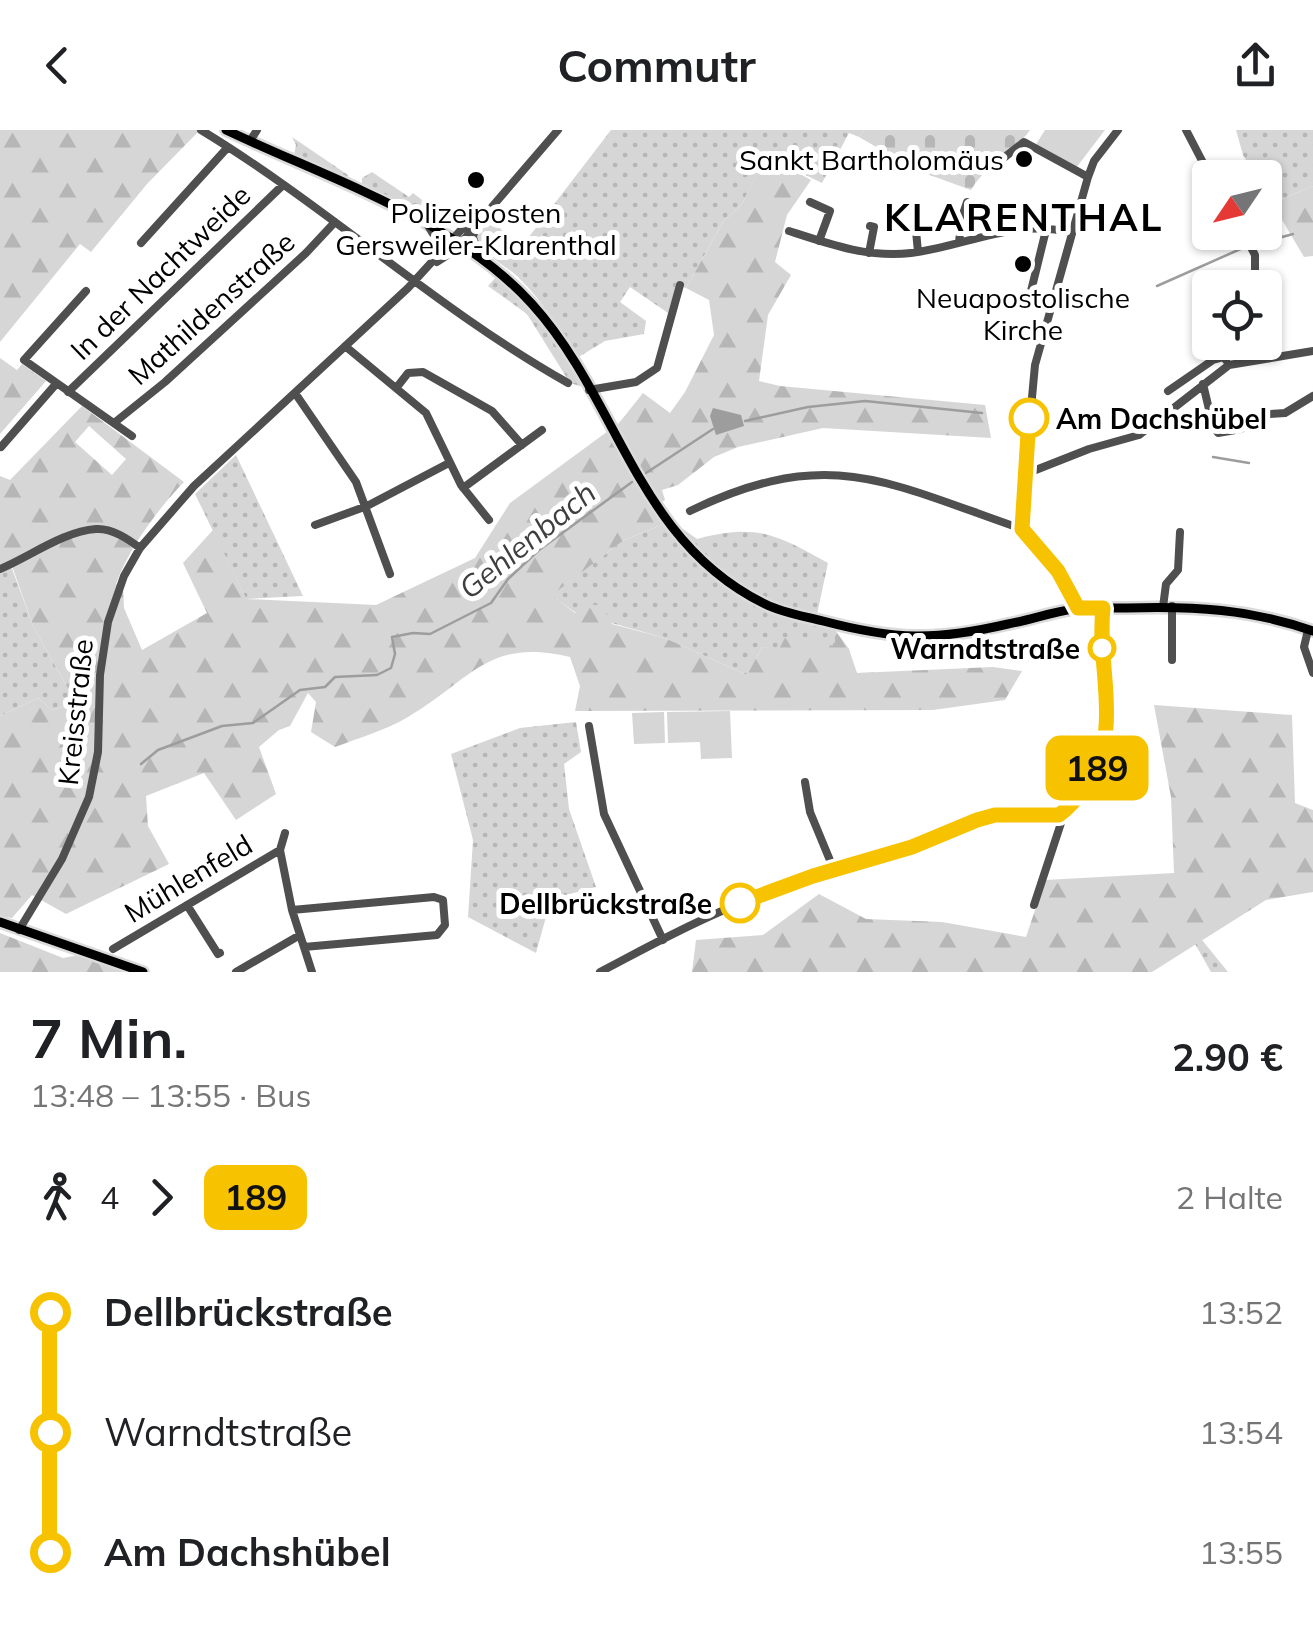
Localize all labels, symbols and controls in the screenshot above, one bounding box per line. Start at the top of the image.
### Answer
text: Commutr [557,37,756,93]
icon: back [30,38,85,93]
icon: share [1228,38,1283,93]
place label: Sankt Bartholomäus [739,142,1004,177]
marker: Sankt Bartholomäus [1013,148,1035,170]
north arrow [1192,160,1282,250]
map controls [1192,160,1282,360]
marker: Polizeiposten Gersweiler-Klarenthal [465,169,487,191]
street label: In der Nachtweide [63,177,257,367]
district label: KLARENTHAL [884,193,1164,241]
place label: Polizeiposten Gersweiler-Klarenthal [335,195,617,262]
street label: Mathildenstraße [120,224,302,392]
marker: Neuapostolische Kirche [1012,253,1034,275]
button: locate [1192,270,1282,360]
place label: Neuapostolische Kirche [916,280,1130,347]
marker: Am Dachshübel [1010,399,1048,437]
place label: Am Dachshübel [1056,401,1267,436]
water label: Gehlenbach [451,473,603,607]
place label: Warndtstraße [890,631,1080,666]
marker: Warndtstraße [1089,635,1115,661]
street label: Kreisstraße [50,637,100,787]
line badge: 189 [1040,736,1154,800]
text: 189 [1065,746,1129,790]
street label: Mühlenfeld [118,826,258,930]
marker: Dellbrückstraße [721,884,759,922]
place label: Dellbrückstraße [499,886,712,921]
text: 7 Min. [30,1003,187,1072]
text: 2.90 € [1172,1033,1283,1081]
text: 13:48 – 13:55 · Bus [30,1075,311,1115]
icon: walk [30,1170,85,1225]
icon: forward [134,1170,189,1225]
text: 189 [224,1175,287,1219]
text: 4 [100,1177,119,1217]
text: 2 Halte [1176,1177,1283,1217]
text: Dellbrückstraße [104,1288,393,1336]
text: 13:52 [1199,1292,1283,1332]
text: Warndtstraße [104,1408,352,1456]
text: 13:54 [1199,1412,1283,1452]
text: Am Dachshübel [104,1528,391,1576]
text: 13:55 [1199,1532,1283,1572]

